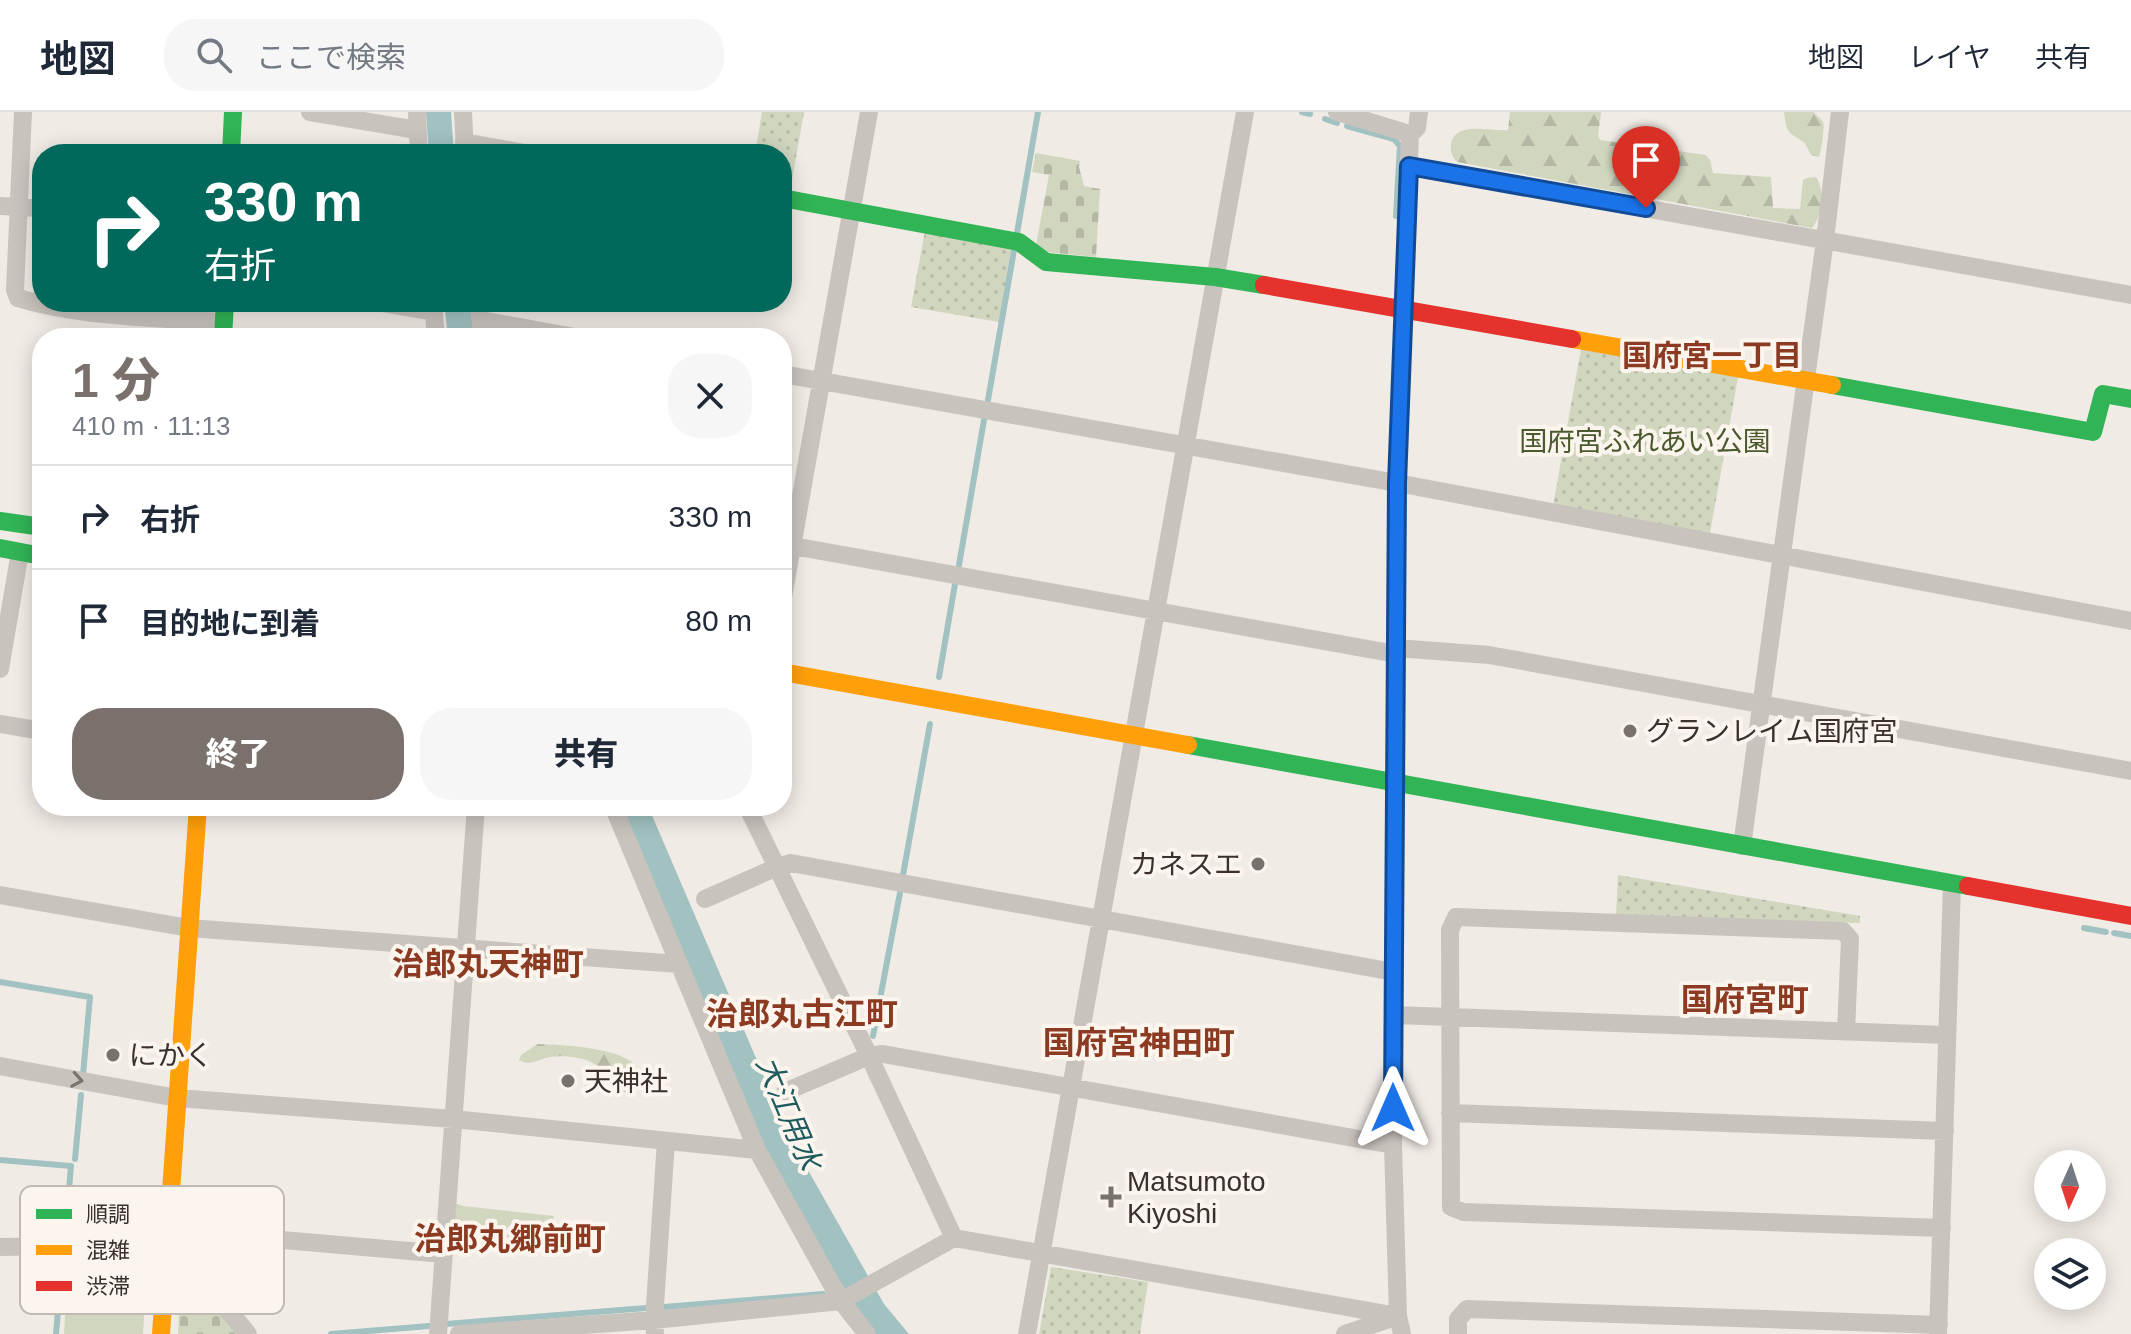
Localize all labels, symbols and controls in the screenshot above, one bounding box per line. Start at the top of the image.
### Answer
search box [164,19,724,91]
icon: search [192,33,236,77]
text: 地図 [40,38,116,80]
text: ここで検索 [256,41,406,74]
text: 地図 [1808,42,1864,73]
text: レイヤ [1908,42,1991,73]
text: 共有 [2035,42,2091,73]
pin [1612,126,1680,208]
icon: arrive [1624,138,1668,182]
text: 330 m [204,170,363,233]
icon: right [72,176,176,280]
text: 右折 [204,245,276,286]
district label: 国府宮一丁目 [1622,339,1802,372]
text: 1 分 [72,354,160,407]
button: close [668,354,752,438]
text: 410 m · 11:13 [72,411,231,441]
park label: 国府宮ふれあい公園 [1519,426,1771,457]
icon: right [72,495,116,539]
text: 330 m [669,500,752,533]
text: 右折 [140,503,200,536]
icon: arrive [72,599,116,643]
text: 80 m [685,604,752,637]
text: 目的地に到着 [140,607,320,640]
button: 終了 [72,708,404,800]
button: 共有 [420,708,752,800]
place label: グランレイム国府宮 [1646,716,1897,747]
marker: グランレイム国府宮 [1621,722,1639,740]
place label: カネスエ [1130,849,1242,880]
marker: カネスエ [1249,855,1267,873]
district label: 治郎丸天神町 [392,946,584,982]
district label: 国府宮町 [1681,982,1809,1018]
district label: 治郎丸古江町 [706,996,898,1032]
district label: 国府宮神田町 [1043,1025,1235,1061]
place label: にかく [129,1040,213,1071]
marker: にかく [104,1046,122,1064]
water label: 大江用水 [750,1051,829,1177]
place label: 天神社 [584,1066,668,1097]
position arrow [1351,1066,1435,1150]
one-way arrow [70,1070,84,1087]
marker: 天神社 [559,1072,577,1090]
north arrow [2034,1150,2106,1222]
map controls [2034,1150,2106,1310]
place label: Matsumoto Kiyoshi [1127,1166,1266,1229]
legend [20,1186,284,1314]
marker: Matsumoto Kiyoshi [1102,1188,1120,1206]
text: 順調 [86,1202,130,1227]
district label: 治郎丸郷前町 [414,1221,606,1257]
text: 混雑 [86,1238,130,1263]
button: layers [2034,1238,2106,1310]
text: 渋滞 [86,1274,130,1299]

